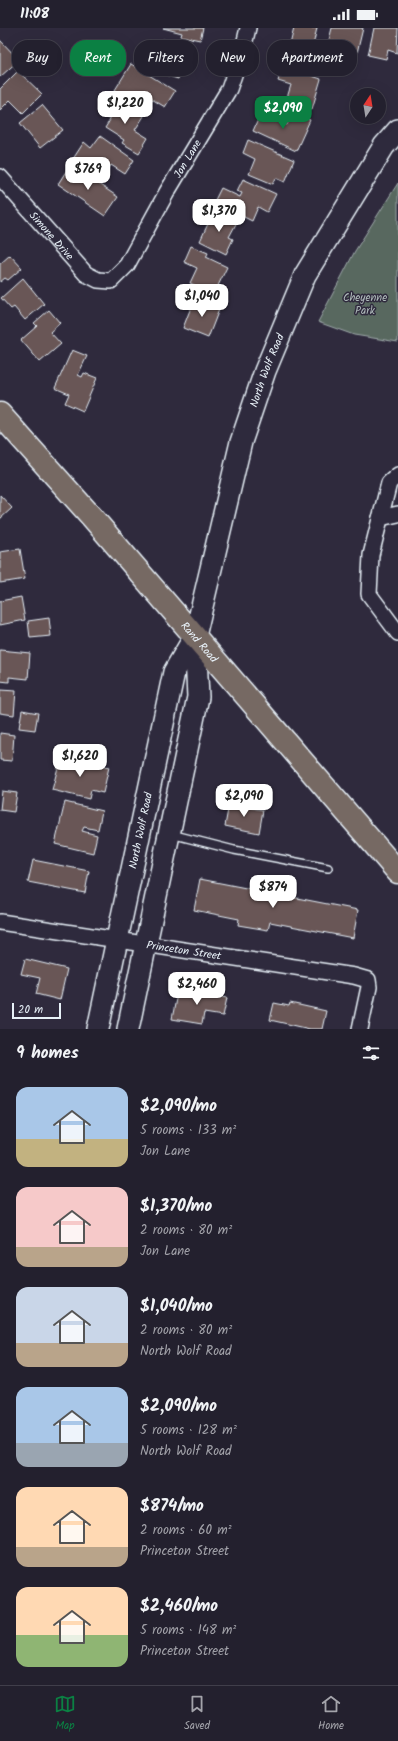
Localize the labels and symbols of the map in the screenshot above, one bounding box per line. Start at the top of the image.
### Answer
north arrow [350,88,386,124]
pin: $1,220 [92,91,158,125]
pin: $2,090 [250,96,316,130]
street label: Jon Lane [169,136,207,182]
pin: $769 [64,157,112,191]
pin: $1,370 [186,199,252,233]
street label: Simone Drive [24,207,78,265]
pin: $1,040 [169,284,235,318]
park label: Cheyenne Park [343,289,387,320]
street label: North Wolf Road [245,331,290,410]
street label: Rand Road [176,618,222,668]
pin: $1,620 [47,744,113,778]
pin: $2,090 [211,784,277,818]
street label: North Wolf Road [124,790,158,871]
pin: $874 [249,875,297,909]
street label: Princeton Street [145,936,223,966]
pin: $2,460 [164,972,230,1006]
scale bar [12,1001,61,1020]

